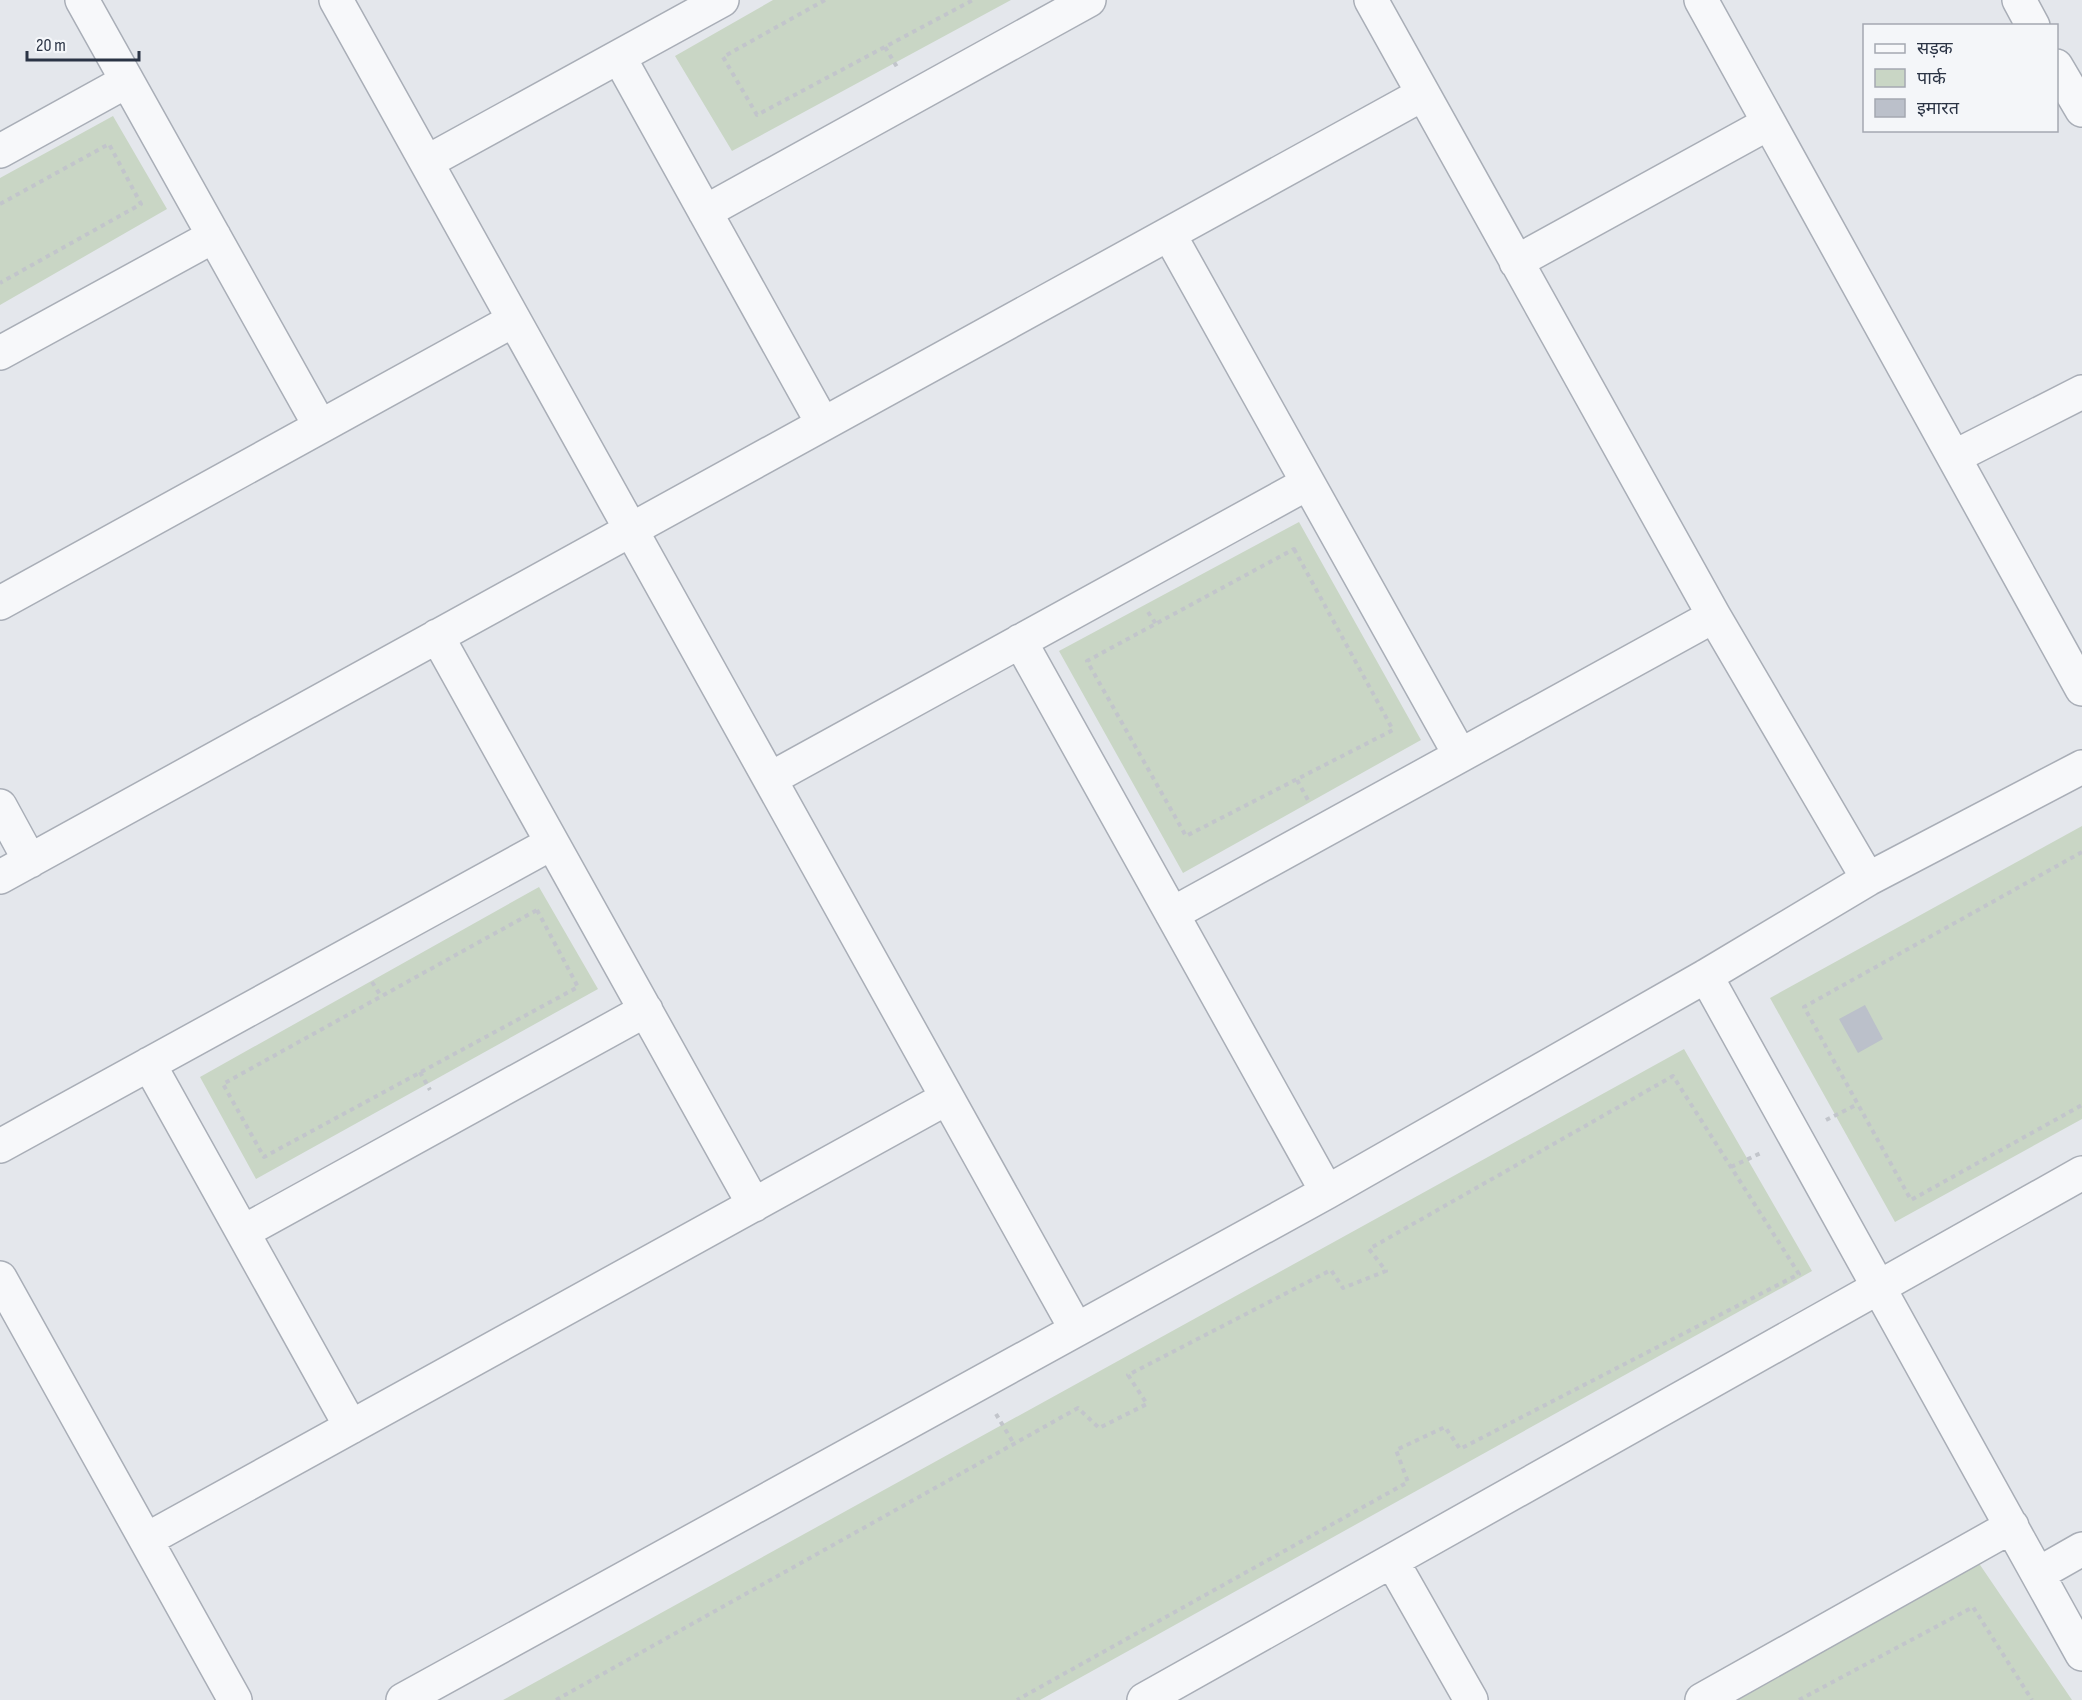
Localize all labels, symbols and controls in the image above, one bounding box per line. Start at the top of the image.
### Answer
scale bar [27,24,140,62]
legend [1863,24,2058,132]
text: 20 m [36,35,66,56]
text: सड़क [1917,38,1954,59]
text: पार्क [1917,67,1947,89]
text: इमारत [1917,98,1960,119]

